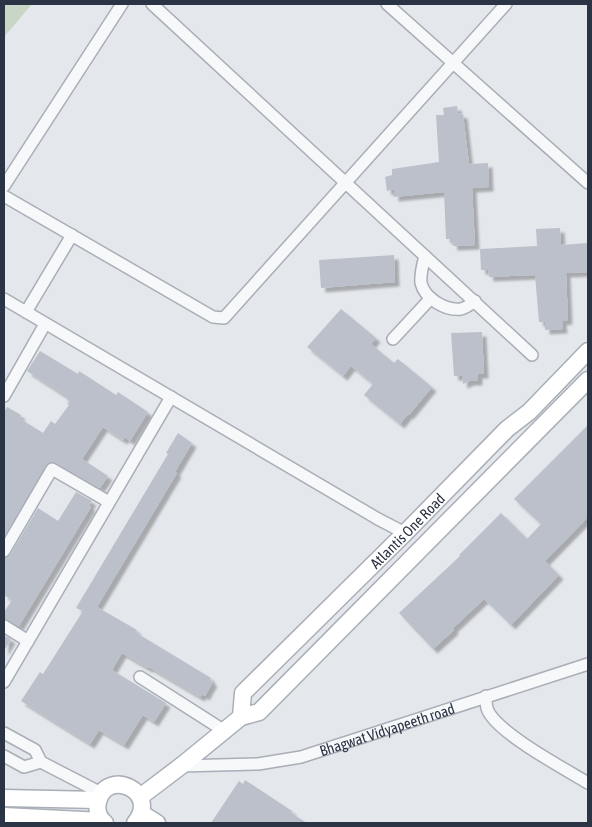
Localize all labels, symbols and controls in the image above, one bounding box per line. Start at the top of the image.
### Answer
street label: Atlantis One Road [366,490,448,571]
street label: Bhagwat Vidyapeeth road [317,699,457,759]

